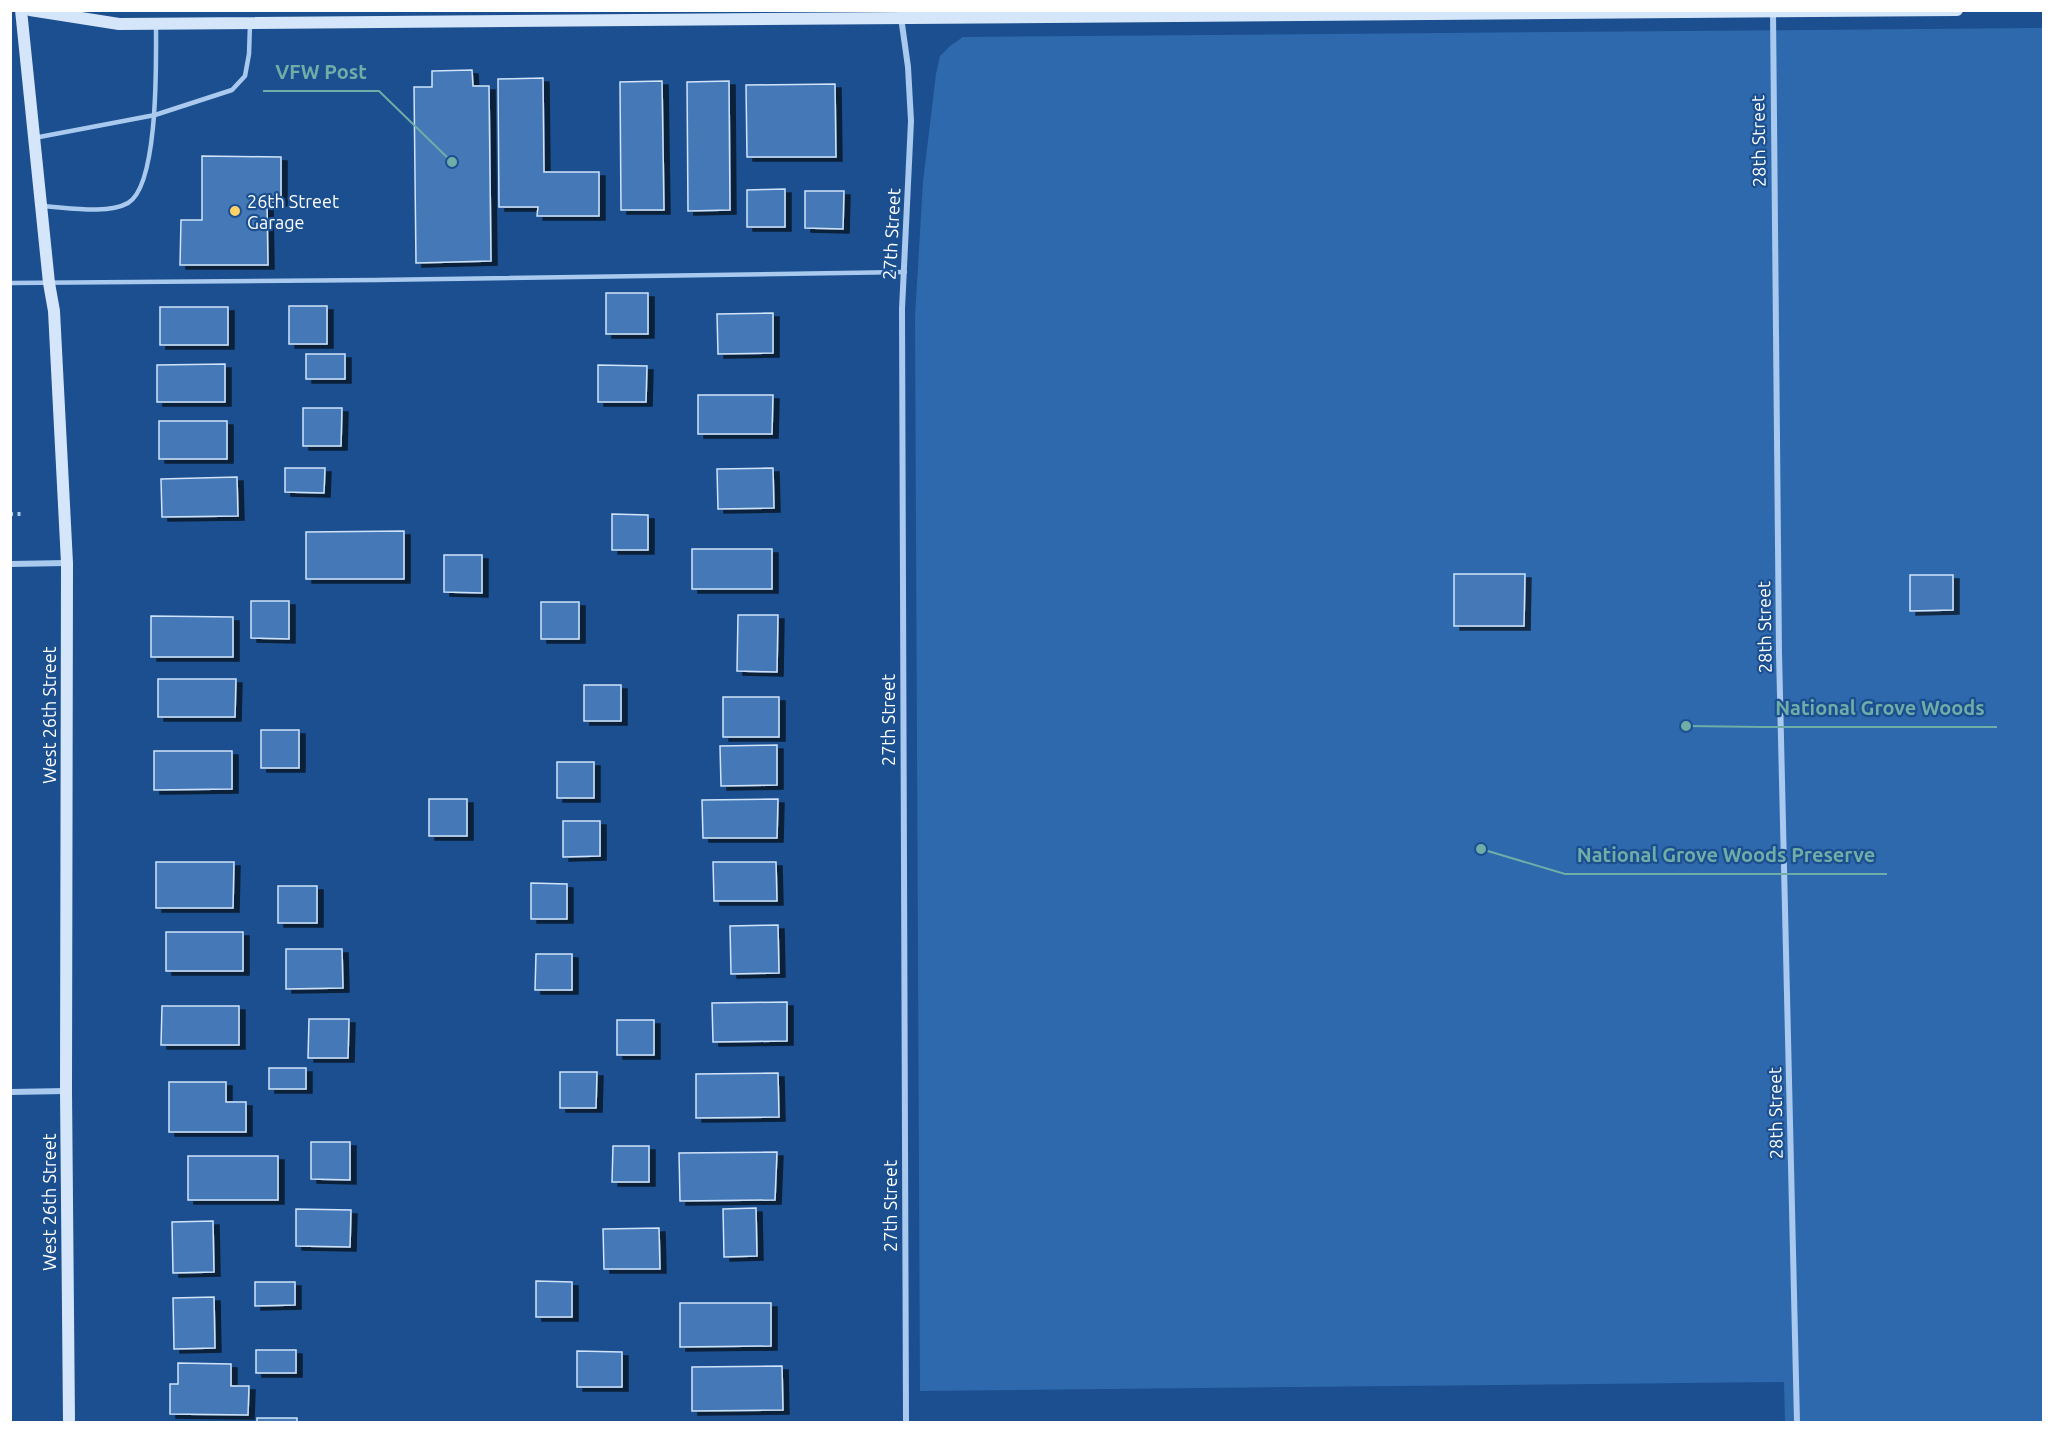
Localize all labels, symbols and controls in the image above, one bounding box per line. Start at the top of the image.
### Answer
callout: VFW Post [263,53,379,91]
text: VFW Post [275,60,367,83]
street label: 28th Street [1747,95,1769,187]
street label: 27th Street [879,188,903,280]
place label: 26th Street Garage [247,191,339,232]
marker: 26th Street Garage [228,204,242,218]
street label: 28th Street [1753,581,1775,673]
street label: West 26th Street [39,646,59,784]
street label: 27th Street [878,674,898,766]
callout: National Grove Woods [1763,689,1997,727]
text: National Grove Woods [1775,696,1985,719]
callout: National Grove Woods Preserve [1565,836,1887,874]
text: National Grove Woods Preserve [1577,843,1875,866]
street label: 28th Street [1764,1067,1786,1159]
street label: West 26th Street [39,1133,59,1271]
street label: 27th Street [880,1160,900,1252]

